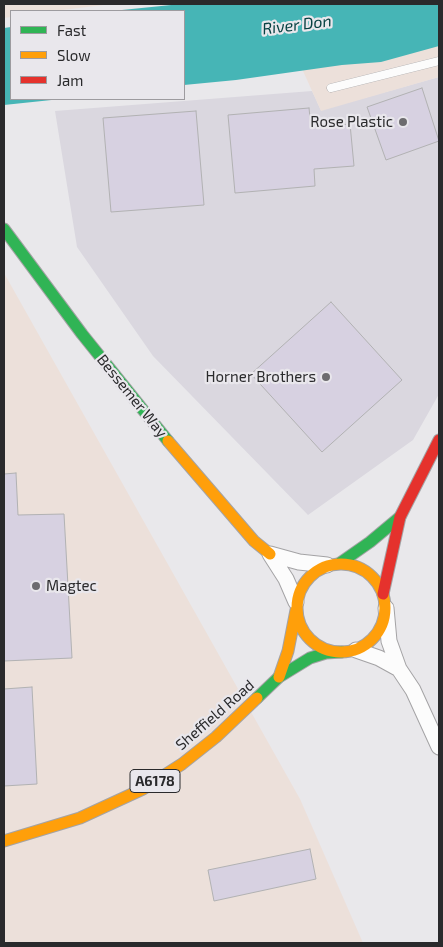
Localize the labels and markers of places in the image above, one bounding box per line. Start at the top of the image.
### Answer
place label: Rose Plastic [310,113,393,131]
marker: Rose Plastic [397,116,409,128]
place label: Horner Brothers [206,368,316,386]
marker: Horner Brothers [320,371,332,383]
place label: Magtec [46,577,97,595]
marker: Magtec [30,580,42,592]

